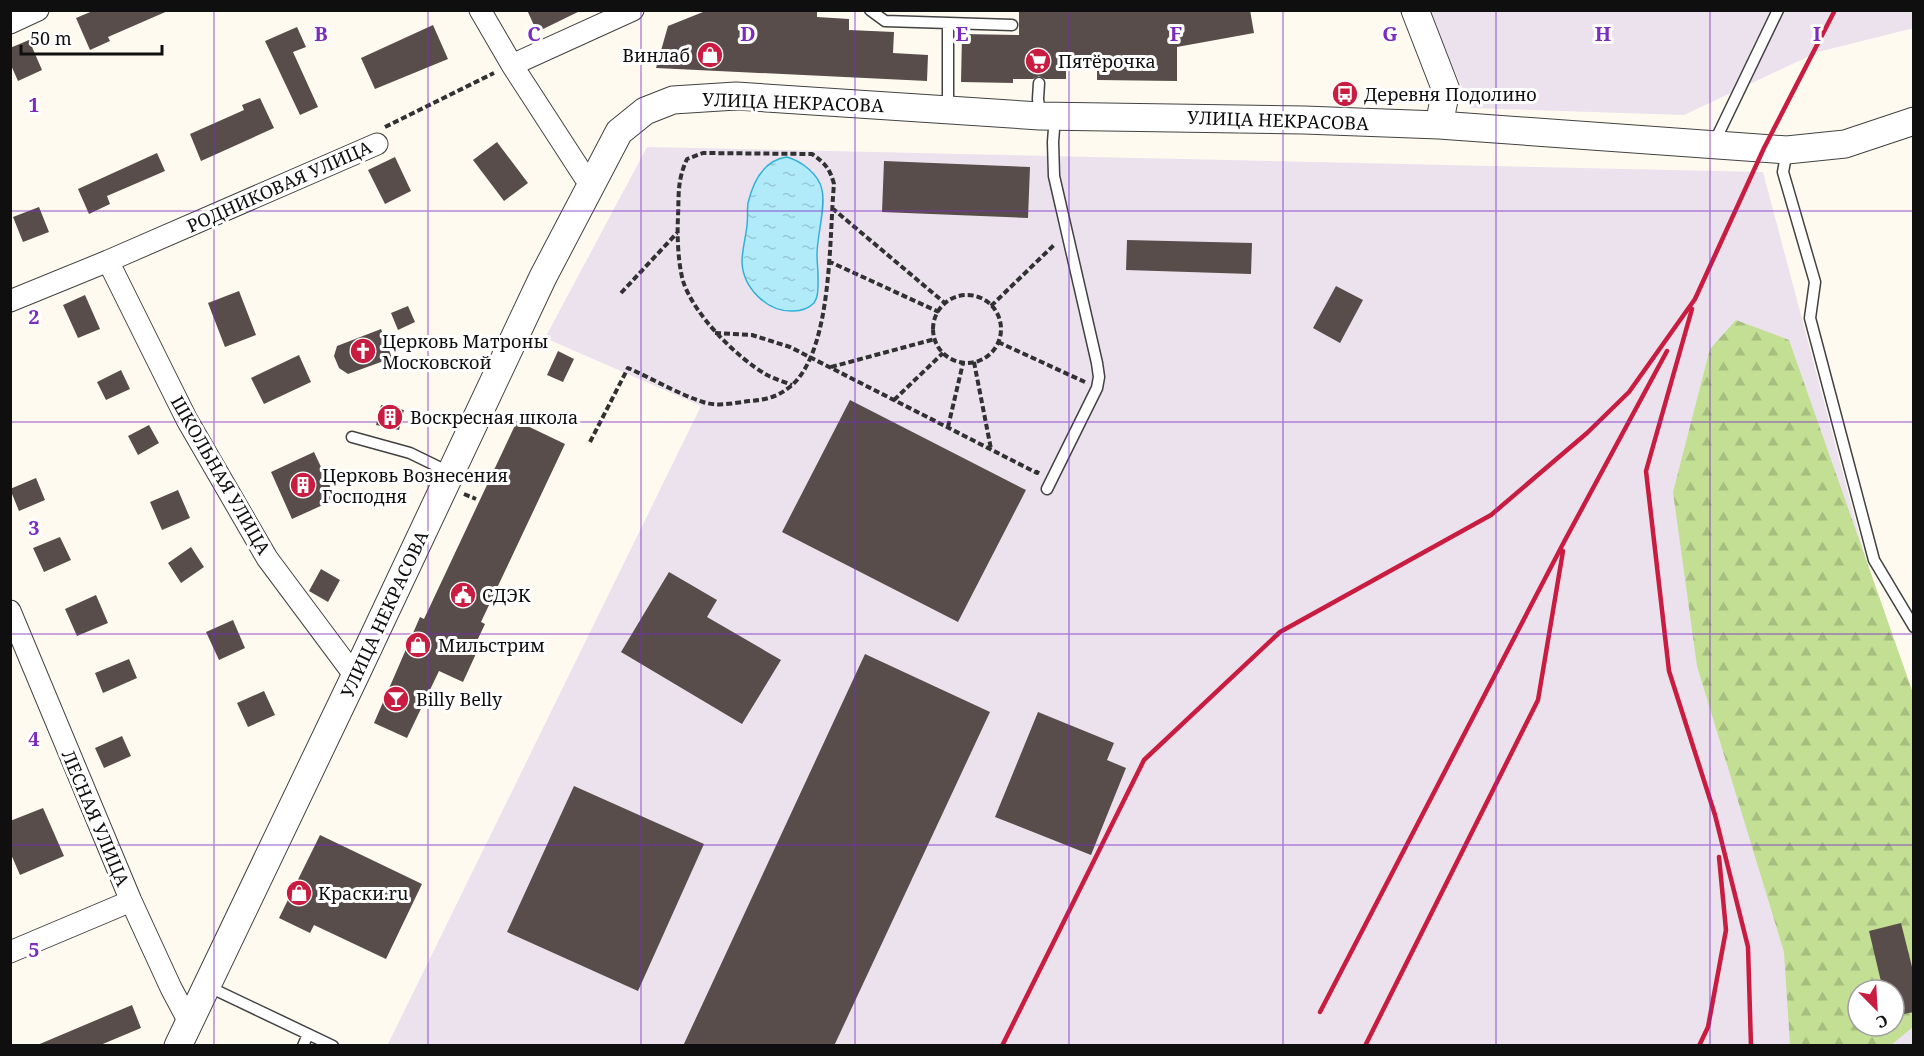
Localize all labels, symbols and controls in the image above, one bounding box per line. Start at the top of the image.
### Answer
scale bar [21,18,162,56]
text: B [314,20,328,47]
text: C [527,20,541,47]
text: D [740,20,756,47]
text: E [955,20,969,47]
text: F [1170,20,1182,47]
text: G [1382,20,1398,47]
text: H [1595,20,1611,47]
text: I [1813,20,1821,47]
text: 50 m [30,26,72,50]
shop icon: Винлаб [695,40,725,70]
place label: Винлаб [622,43,690,67]
supermarket icon: Пятёрочка [1023,46,1053,76]
place label: Пятёрочка [1058,49,1156,73]
bus stop icon: Деревня Подолино [1330,79,1360,109]
place label: Деревня Подолино [1364,82,1537,106]
street label: УЛИЦА НЕКРАСОВА [702,87,885,117]
text: 1 [28,91,40,118]
street label: УЛИЦА НЕКРАСОВА [1187,105,1370,135]
street label: РОДНИКОВАЯ УЛИЦА [183,134,375,238]
text: 2 [28,303,40,330]
place label: Церковь Матроны Московской [382,329,549,374]
church icon: Церковь Матроны Московской [348,336,378,366]
street label: ШКОЛЬНАЯ УЛИЦА [166,391,276,559]
building icon: Воскресная школа [375,402,405,432]
place label: Воскресная школа [410,405,578,429]
place label: Церковь Вознесения Господня [322,463,508,508]
building icon: Церковь Вознесения Господня [288,470,318,500]
text: 3 [28,514,40,541]
street label: УЛИЦА НЕКРАСОВА [335,526,433,701]
public building icon: СДЭК [448,580,478,610]
place label: СДЭК [482,583,531,607]
shop icon: Мильстрим [403,630,433,660]
place label: Мильстрим [438,633,545,657]
bar icon: Billy Belly [381,684,411,714]
place label: Billy Belly [416,687,503,711]
text: 4 [28,725,40,752]
street label: ЛЕСНАЯ УЛИЦА [57,746,136,890]
shop icon: Краски.ru [284,878,314,908]
place label: Краски.ru [318,881,409,905]
text: 5 [28,936,40,963]
north arrow [1846,978,1906,1038]
text: С [1873,1010,1891,1034]

